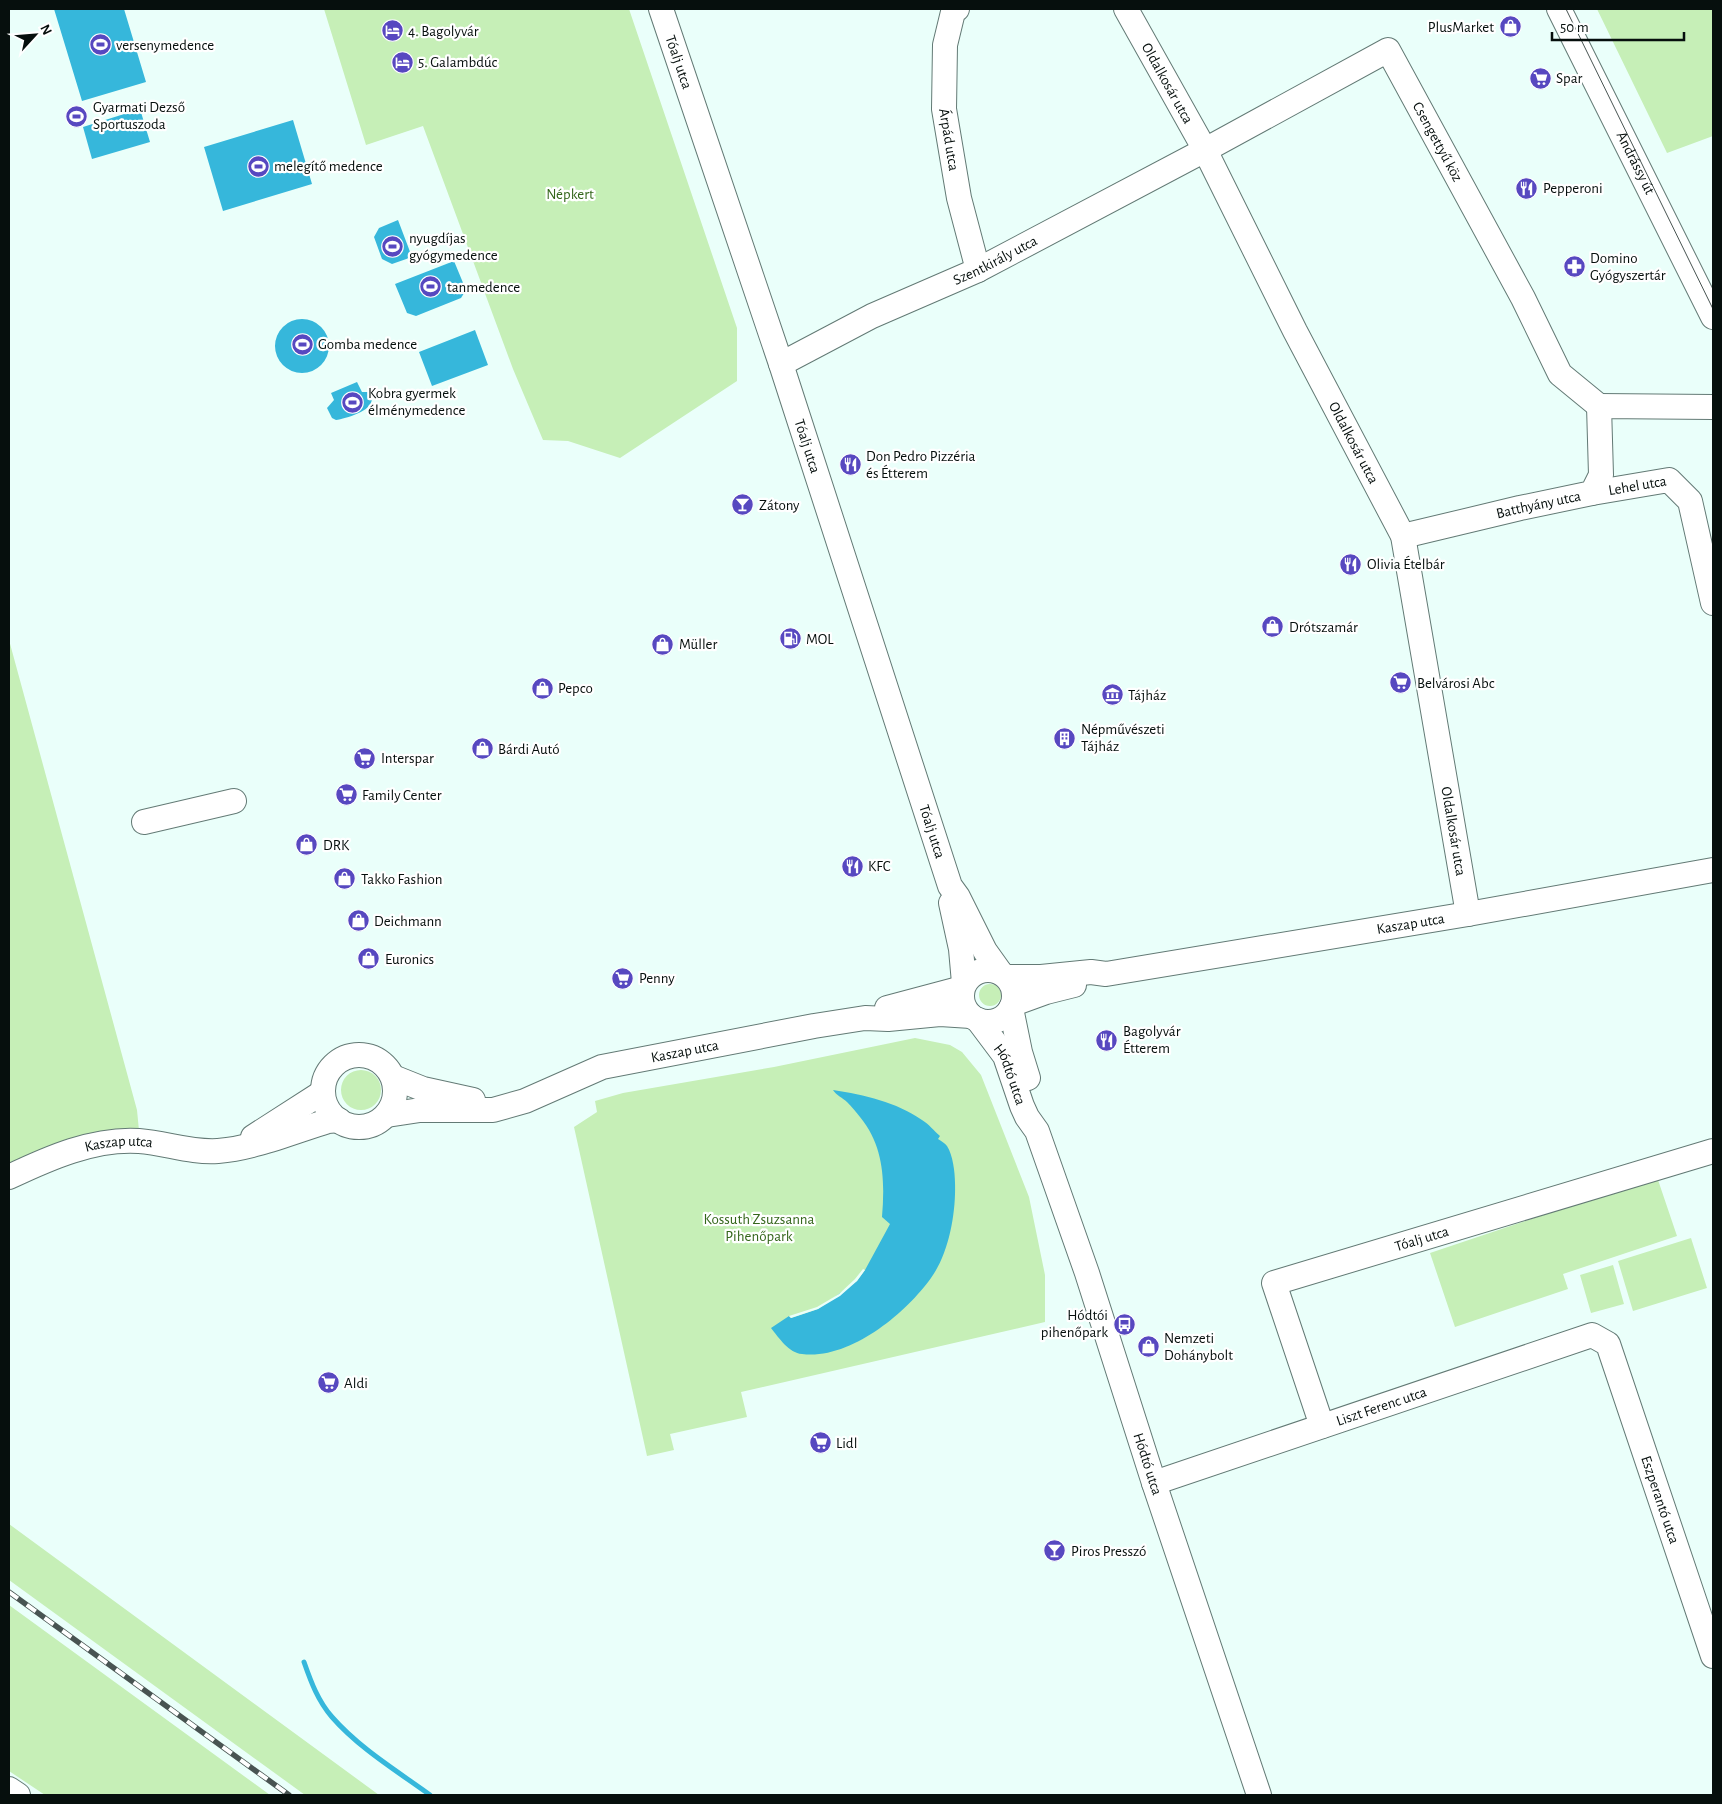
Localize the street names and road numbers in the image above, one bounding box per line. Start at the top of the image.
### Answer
street label: Tóalj utca [663,33,695,91]
street label: Oldalkosár utca [1139,40,1196,126]
street label: Csengettyű köz [1410,99,1466,184]
street label: Árpád utca [937,107,962,172]
street label: Andrássy út [1614,129,1658,197]
street label: Szentkirály utca [951,233,1040,287]
street label: Oldalkosár utca [1326,399,1382,486]
street label: Tóalj utca [792,417,823,475]
street label: Lehel utca [1607,473,1668,498]
street label: Batthyány utca [1495,488,1582,521]
street label: Oldalkosár utca [1439,785,1469,877]
street label: Tóalj utca [917,803,948,860]
street label: Kaszap utca [1375,911,1446,937]
street label: Kaszap utca [650,1037,720,1065]
street label: Hódtó utca [991,1041,1029,1107]
street label: Kaszap utca [83,1133,154,1154]
street label: Tóalj utca [1393,1223,1451,1254]
street label: Liszt Ferenc utca [1334,1384,1429,1428]
street label: Hódtó utca [1131,1431,1165,1497]
street label: Eszperantó utca [1639,1454,1682,1546]

